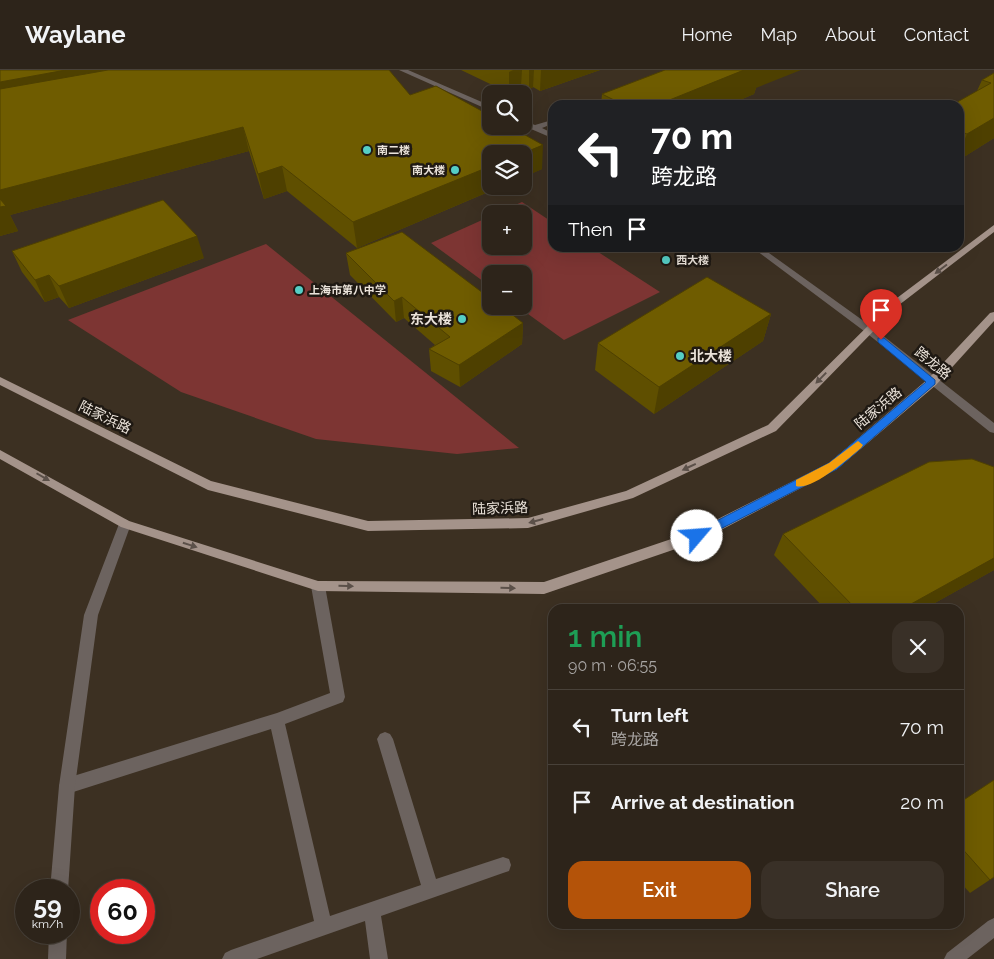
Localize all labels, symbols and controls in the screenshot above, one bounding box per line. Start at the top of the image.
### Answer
text: Waylane [25,20,126,49]
text: Home [681,24,732,45]
text: Map [760,24,797,45]
text: About [825,24,876,45]
text: Contact [904,24,969,45]
map controls [482,85,532,315]
button: search [482,85,532,135]
text: 70 m [651,116,733,157]
icon: left [568,120,633,185]
marker: 南二楼 [361,144,373,156]
place label: 南二楼 [377,144,410,157]
button: layers [482,145,532,195]
text: 跨龙路 [651,163,717,189]
place label: 南大楼 [412,164,445,177]
marker: 南大楼 [449,164,461,176]
button: + [482,205,532,255]
icon: arrive [623,215,651,243]
text: Then [568,218,613,240]
marker: 西大楼 [660,254,672,266]
place label: 西大楼 [676,254,709,267]
one-way arrow [935,263,948,274]
button: − [482,265,532,315]
marker: 上海市第八中学 [293,284,305,296]
place label: 上海市第八中学 [309,284,386,297]
pin [860,289,902,340]
icon: arrive [867,296,895,324]
place label: 东大楼 [410,311,452,327]
marker: 东大楼 [456,313,468,325]
street label: 跨龙路 [912,344,954,382]
place label: 北大楼 [690,348,732,364]
marker: 北大楼 [674,350,686,362]
one-way arrow [815,371,827,383]
street label: 陆家浜路 [851,384,905,432]
street label: 陆家浜路 [76,398,134,436]
one-way arrow [682,463,696,471]
one-way arrow [36,473,49,482]
street label: 陆家浜路 [472,499,528,517]
position arrow [670,509,722,561]
one-way arrow [529,517,544,525]
one-way arrow [182,541,197,549]
one-way arrow [338,582,354,590]
one-way arrow [501,584,517,592]
text: 1 min [568,619,643,654]
button: close [892,621,944,673]
text: 90 m · 06:55 [568,656,657,675]
text: Turn left [611,704,688,726]
icon: left [568,713,596,741]
text: 70 m [900,716,944,738]
text: 跨龙路 [611,730,659,749]
icon: arrive [568,788,596,816]
text: Arrive at destination [611,791,795,813]
text: 20 m [900,791,944,813]
button: Exit [568,861,751,919]
button: Share [761,861,944,919]
speed limit sign: 60 [90,879,155,944]
text: 59 [33,890,62,920]
text: km/h [32,917,63,931]

